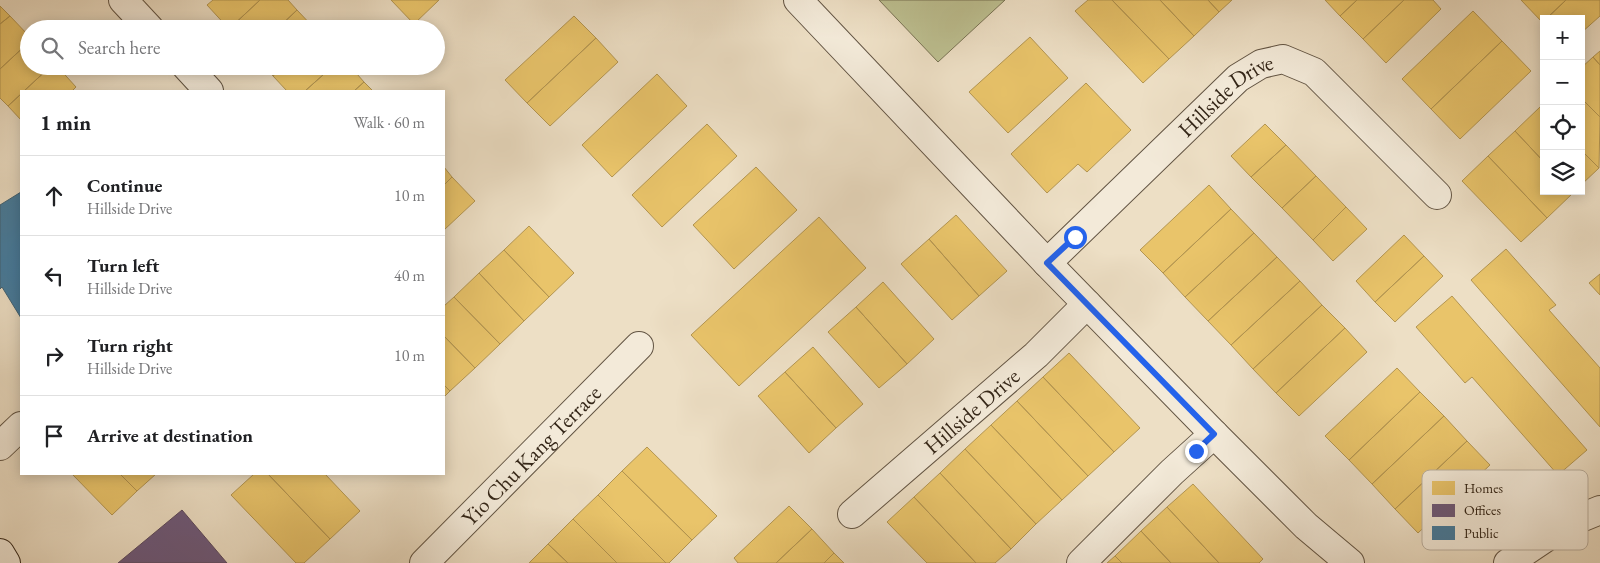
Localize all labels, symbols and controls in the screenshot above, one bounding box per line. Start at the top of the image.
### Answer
map controls [1540,15,1585,195]
button: + [1540,15,1585,60]
search box [20,20,445,75]
icon: search [38,34,66,62]
text: Search here [78,35,160,60]
street label: Hillside Drive [1172,48,1276,143]
button: − [1540,60,1585,105]
button: locate [1540,105,1585,150]
text: 1 min [40,109,91,136]
text: Walk · 60 m [354,112,425,133]
button: layers [1540,150,1585,195]
text: Continue [87,173,162,198]
icon: ahead [40,182,68,210]
text: 10 m [394,185,425,206]
text: Hillside Drive [87,198,172,219]
route start [1064,226,1087,249]
text: Turn left [87,253,159,278]
icon: left [40,262,68,290]
text: 40 m [394,265,425,286]
text: Hillside Drive [87,278,172,299]
text: Turn right [87,333,173,358]
icon: right [40,342,68,370]
text: 10 m [394,345,425,366]
text: Hillside Drive [87,358,172,379]
street label: Hillside Drive [918,361,1026,460]
street label: Yio Chu Kang Terrace [455,378,608,532]
icon: arrive [40,422,68,450]
text: Arrive at destination [87,423,253,448]
route end [1185,440,1208,463]
legend [1422,470,1588,550]
text: Homes [1464,479,1504,497]
text: Offices [1464,501,1501,519]
text: Public [1464,524,1499,542]

